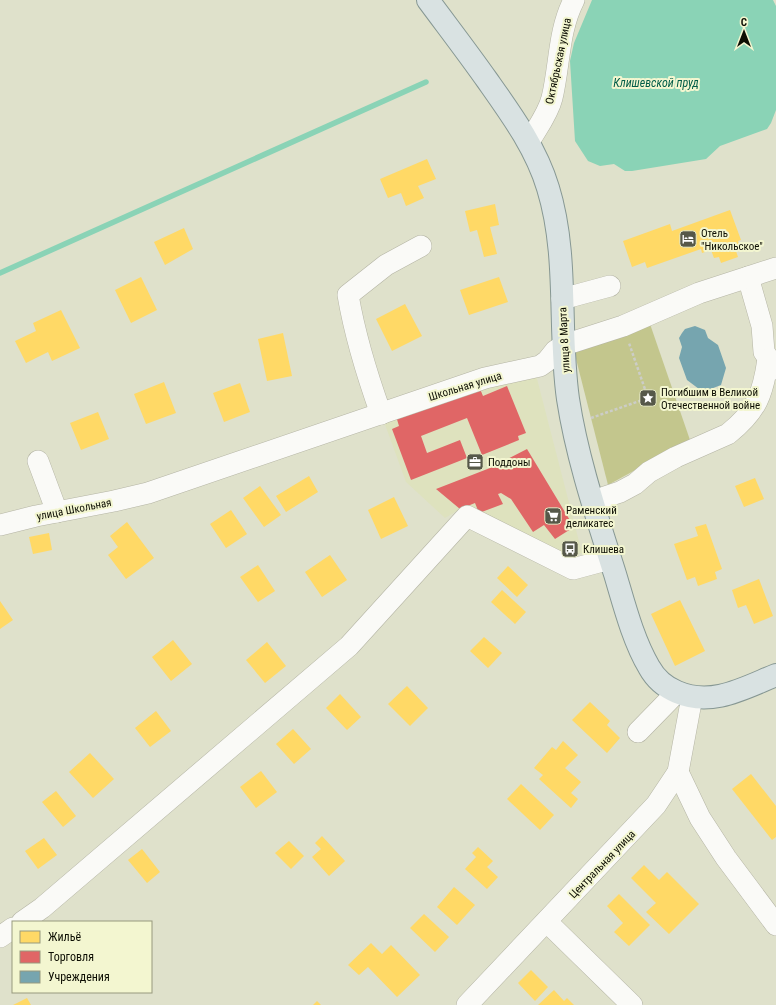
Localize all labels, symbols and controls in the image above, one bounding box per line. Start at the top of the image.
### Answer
north arrow [724,12,764,52]
text: С [741,16,747,29]
street label: Октябрьская улица [543,17,574,105]
water label: Клишевской пруд [613,76,699,90]
place label: Отель "Никольское" [701,227,763,253]
hotel icon: Отель "Никольское" [678,229,698,249]
street label: улица 8 Марта [556,307,573,373]
street label: Школьная улица [427,369,503,404]
place label: Погибшим в Великой Отечественной войне [661,386,760,412]
place icon: Погибшим в Великой Отечественной войне [638,388,658,408]
office icon: Поддоны [465,452,485,472]
place label: Поддоны [488,456,530,469]
street label: улица Школьная [36,496,113,523]
place label: Раменский деликатес [566,504,617,530]
supermarket icon: Раменский деликатес [543,506,563,526]
bus stop icon: Клишева [560,539,580,559]
place label: Клишева [583,543,624,556]
street label: Центральная улица [567,828,638,901]
legend [12,921,152,993]
text: Жильё [48,930,81,944]
text: Торговля [48,950,94,964]
text: Учреждения [48,970,110,984]

